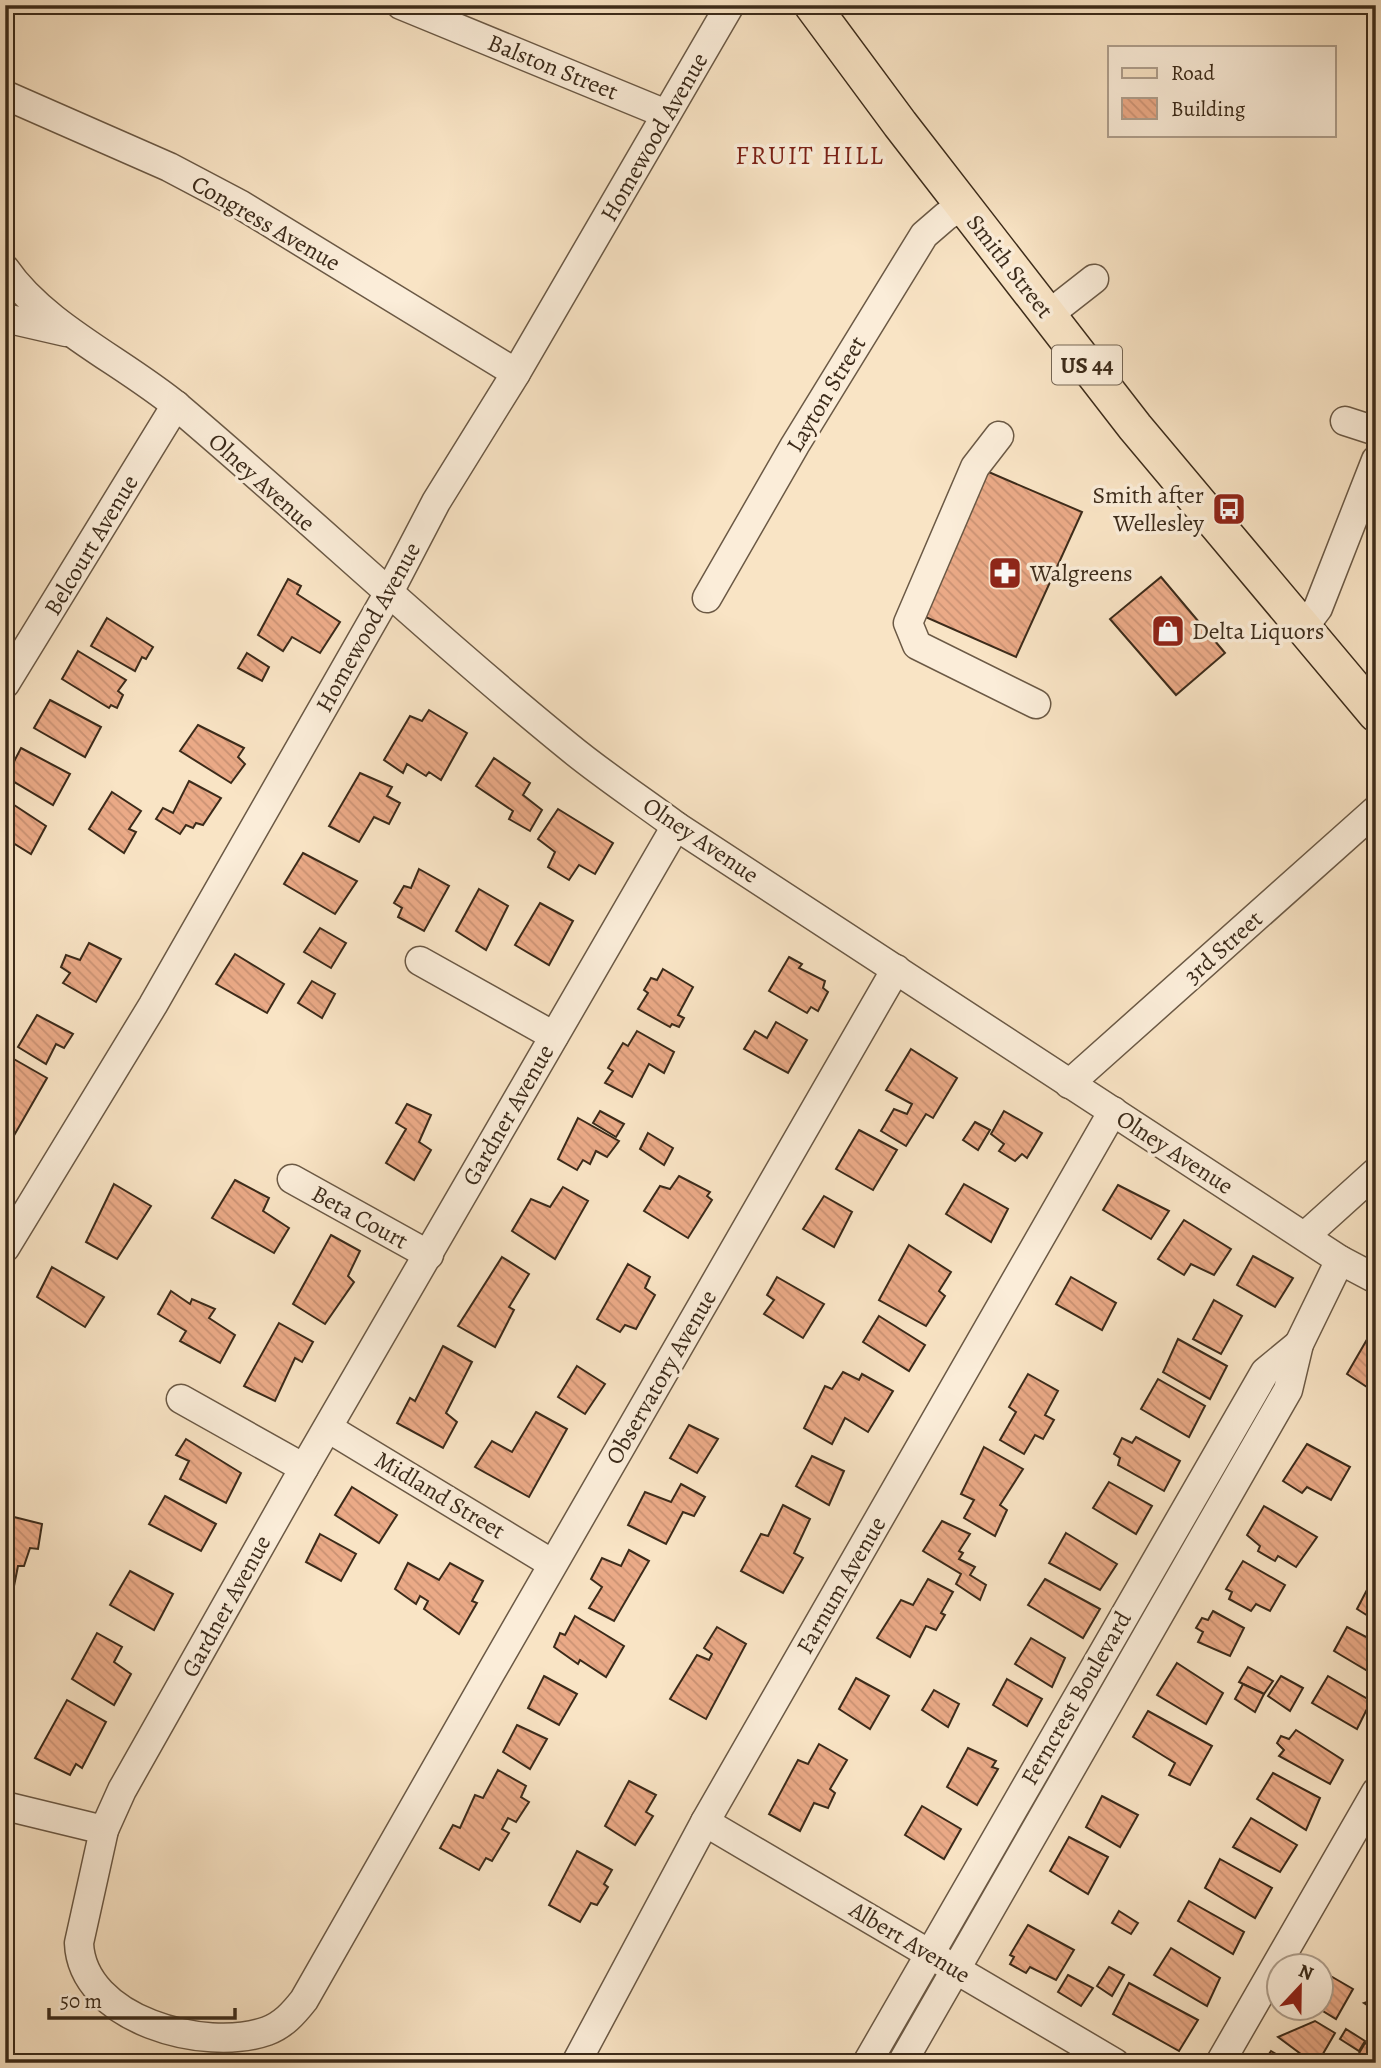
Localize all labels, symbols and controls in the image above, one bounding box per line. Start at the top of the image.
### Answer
street label: Balston Street [483,26,623,108]
legend [1108,46,1336,136]
street label: Homewood Avenue [593,47,715,227]
text: Road [1171,59,1215,87]
text: Building [1171,95,1246,123]
district label: FRUIT HILL [735,138,885,173]
street label: Congress Avenue [186,167,346,279]
street label: Smith Street [959,207,1061,325]
street label: Layton Street [779,330,873,458]
road number: US 44 [1052,346,1122,384]
street label: Olney Avenue [202,426,322,538]
street label: Belcourt Avenue [36,469,146,621]
place label: Smith after Wellesley [1093,479,1204,539]
bus stop icon: Smith after Wellesley [1210,490,1248,528]
street label: Homewood Avenue [308,536,428,718]
pharmacy icon: Walgreens [986,554,1024,592]
place label: Walgreens [1029,557,1133,589]
shop icon: Delta Liquors [1149,612,1187,650]
place label: Delta Liquors [1192,615,1324,647]
street label: Olney Avenue [637,789,765,891]
street label: 3rd Street [1177,903,1269,991]
street label: Gardner Avenue [455,1039,561,1191]
street label: Olney Avenue [1110,1102,1240,1202]
street label: Beta Court [306,1177,414,1257]
street label: Observatory Avenue [598,1284,724,1470]
street label: Midland Street [369,1444,511,1547]
street label: Farnum Avenue [789,1510,893,1660]
street label: Gardner Avenue [174,1529,278,1683]
street label: Ferncrest Boulevard [1013,1605,1139,1791]
street label: Albert Avenue [843,1893,976,1991]
north arrow [1266,1952,1336,2022]
text: N [1295,1958,1317,1987]
scale bar [49,1977,234,2021]
text: 50 m [60,1987,102,2015]

